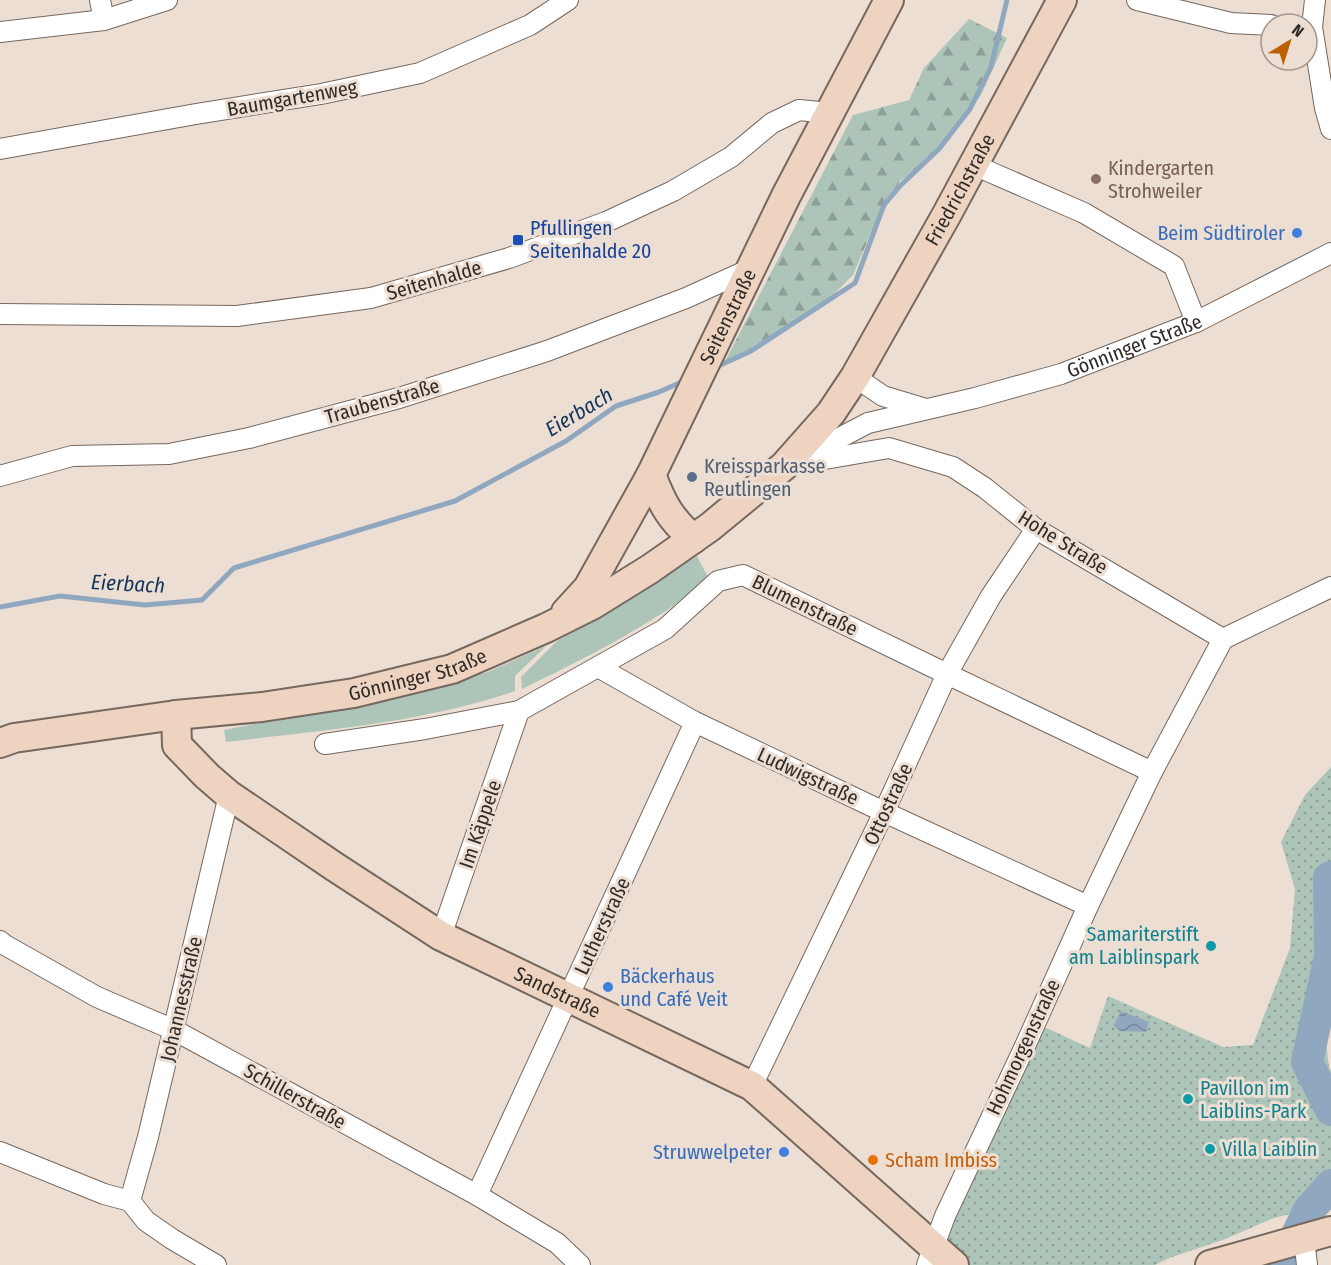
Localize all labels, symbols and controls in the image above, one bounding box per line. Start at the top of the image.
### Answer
north arrow [1259,12,1319,72]
text: N [1288,20,1308,41]
street label: Baumgartenweg [225,75,359,121]
street label: Friedrichstraße [920,130,1000,250]
place label: Kindergarten Strohweiler [1108,156,1214,203]
marker: Kindergarten Strohweiler [1089,172,1103,186]
place label: Pfullingen Seitenhalde 20 [530,216,651,263]
place label: Beim Südtiroler [1157,221,1285,245]
marker: Beim Südtiroler [1290,226,1304,240]
marker: Pfullingen Seitenhalde 20 [511,233,525,247]
street label: Seitenhalde [384,255,484,305]
street label: Seitenstraße [694,265,761,368]
street label: Gönninger Straße [1063,309,1206,383]
street label: Traubenstraße [322,373,442,429]
water label: Eierbach [540,382,618,442]
place label: Kreissparkasse Reutlingen [704,454,825,501]
marker: Kreissparkasse Reutlingen [685,470,699,484]
street label: Hohe Straße [1014,505,1112,579]
water label: Eierbach [90,569,166,599]
street label: Blumenstraße [748,569,862,641]
street label: Gönninger Straße [346,643,490,706]
street label: Ludwigstraße [754,742,862,810]
street label: Ottostraße [859,759,917,849]
street label: Im Käppele [454,777,506,871]
street label: Lutherstraße [569,874,635,978]
place label: Samariterstift am Laiblinspark [1069,922,1200,969]
street label: Johannesstraße [155,934,207,1064]
marker: Samariterstift am Laiblinspark [1204,939,1218,953]
street label: Sandstraße [510,961,604,1023]
place label: Bäckerhaus und Café Veit [620,964,728,1011]
street label: Hohmorgenstraße [981,975,1065,1119]
marker: Bäckerhaus und Café Veit [601,980,615,994]
street label: Schillerstraße [240,1058,350,1134]
place label: Pavillon im Laiblins-Park [1200,1076,1307,1123]
marker: Pavillon im Laiblins-Park [1181,1092,1195,1106]
place label: Villa Laiblin [1222,1137,1317,1161]
place label: Struwwelpeter [653,1140,772,1164]
marker: Villa Laiblin [1203,1142,1217,1156]
marker: Struwwelpeter [777,1145,791,1159]
place label: Scham Imbiss [885,1148,997,1172]
marker: Scham Imbiss [866,1153,880,1167]

